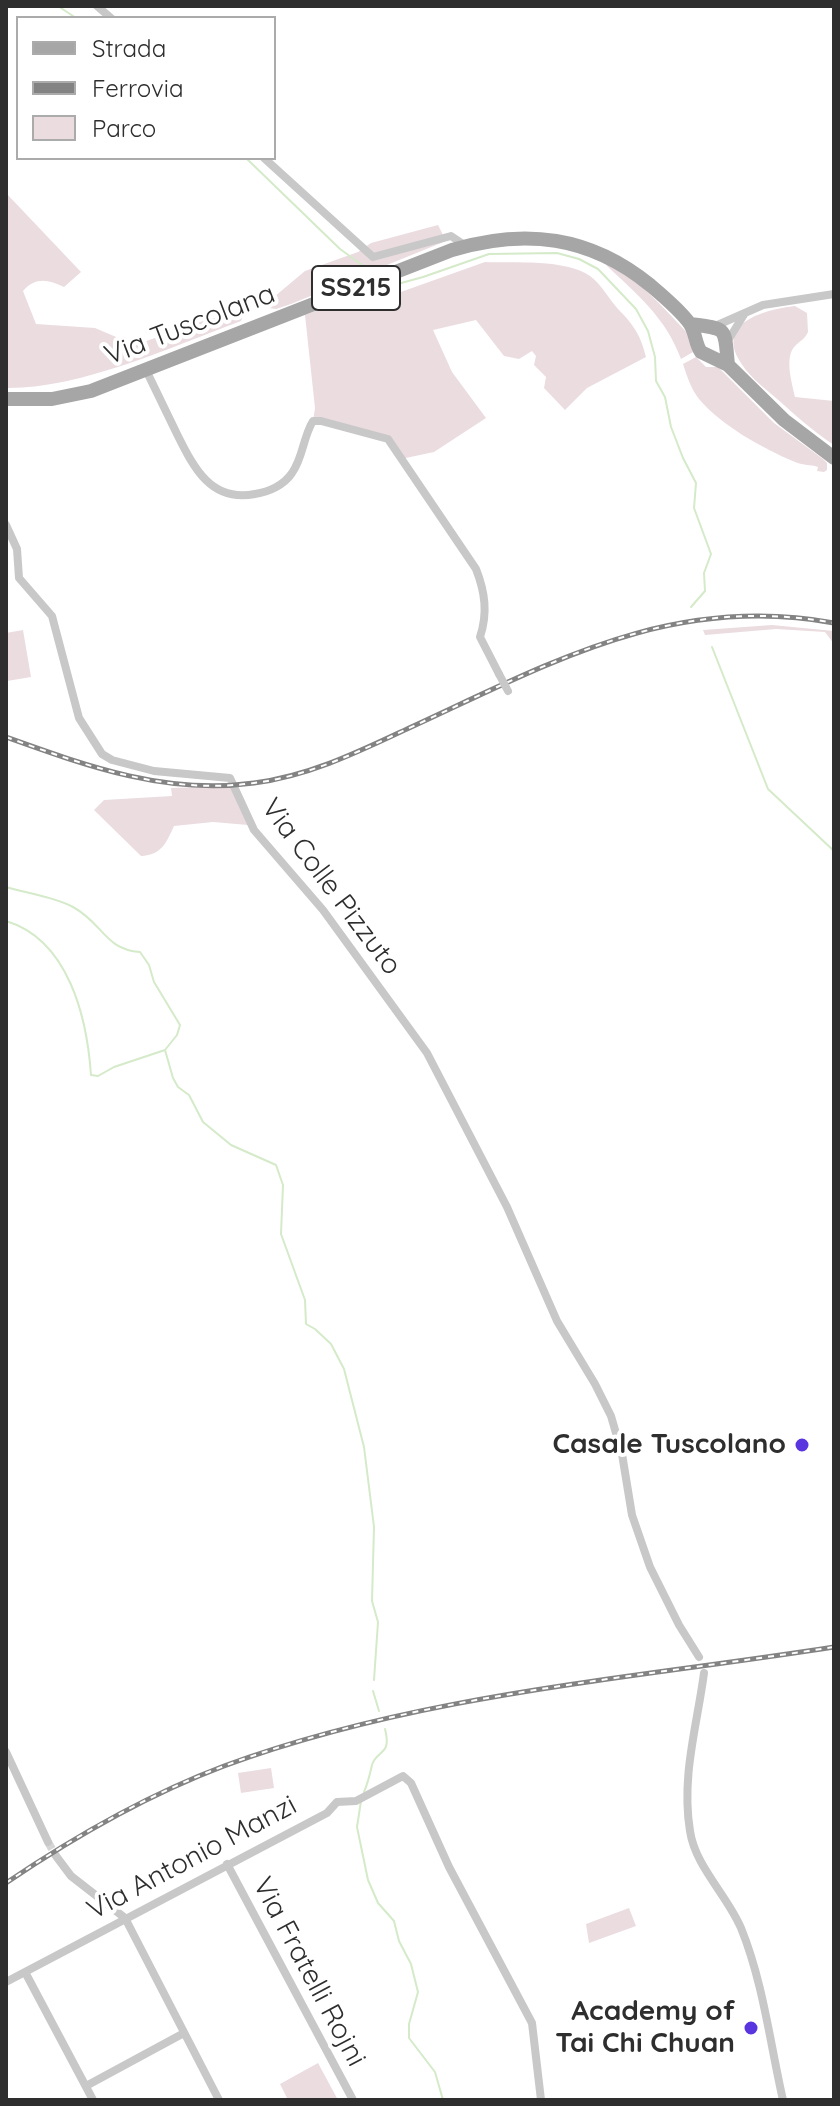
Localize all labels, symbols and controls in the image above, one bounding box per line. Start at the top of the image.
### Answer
legend [16,16,276,160]
text: Strada [92,33,166,63]
text: Ferrovia [92,73,184,103]
text: Parco [92,113,156,143]
road number: SS215 [312,266,400,310]
street label: Via Tuscolana [100,277,280,373]
street label: Via Colle Pizzuto [254,792,408,982]
place label: Casale Tuscolano [552,1428,786,1462]
marker: Casale Tuscolano [793,1436,811,1454]
street label: Via Antonio Manzi [82,1789,302,1927]
street label: Via Fratelli Rojni [245,1872,373,2072]
place label: Academy of Tai Chi Chuan [555,1995,735,2061]
marker: Academy of Tai Chi Chuan [742,2019,760,2037]

